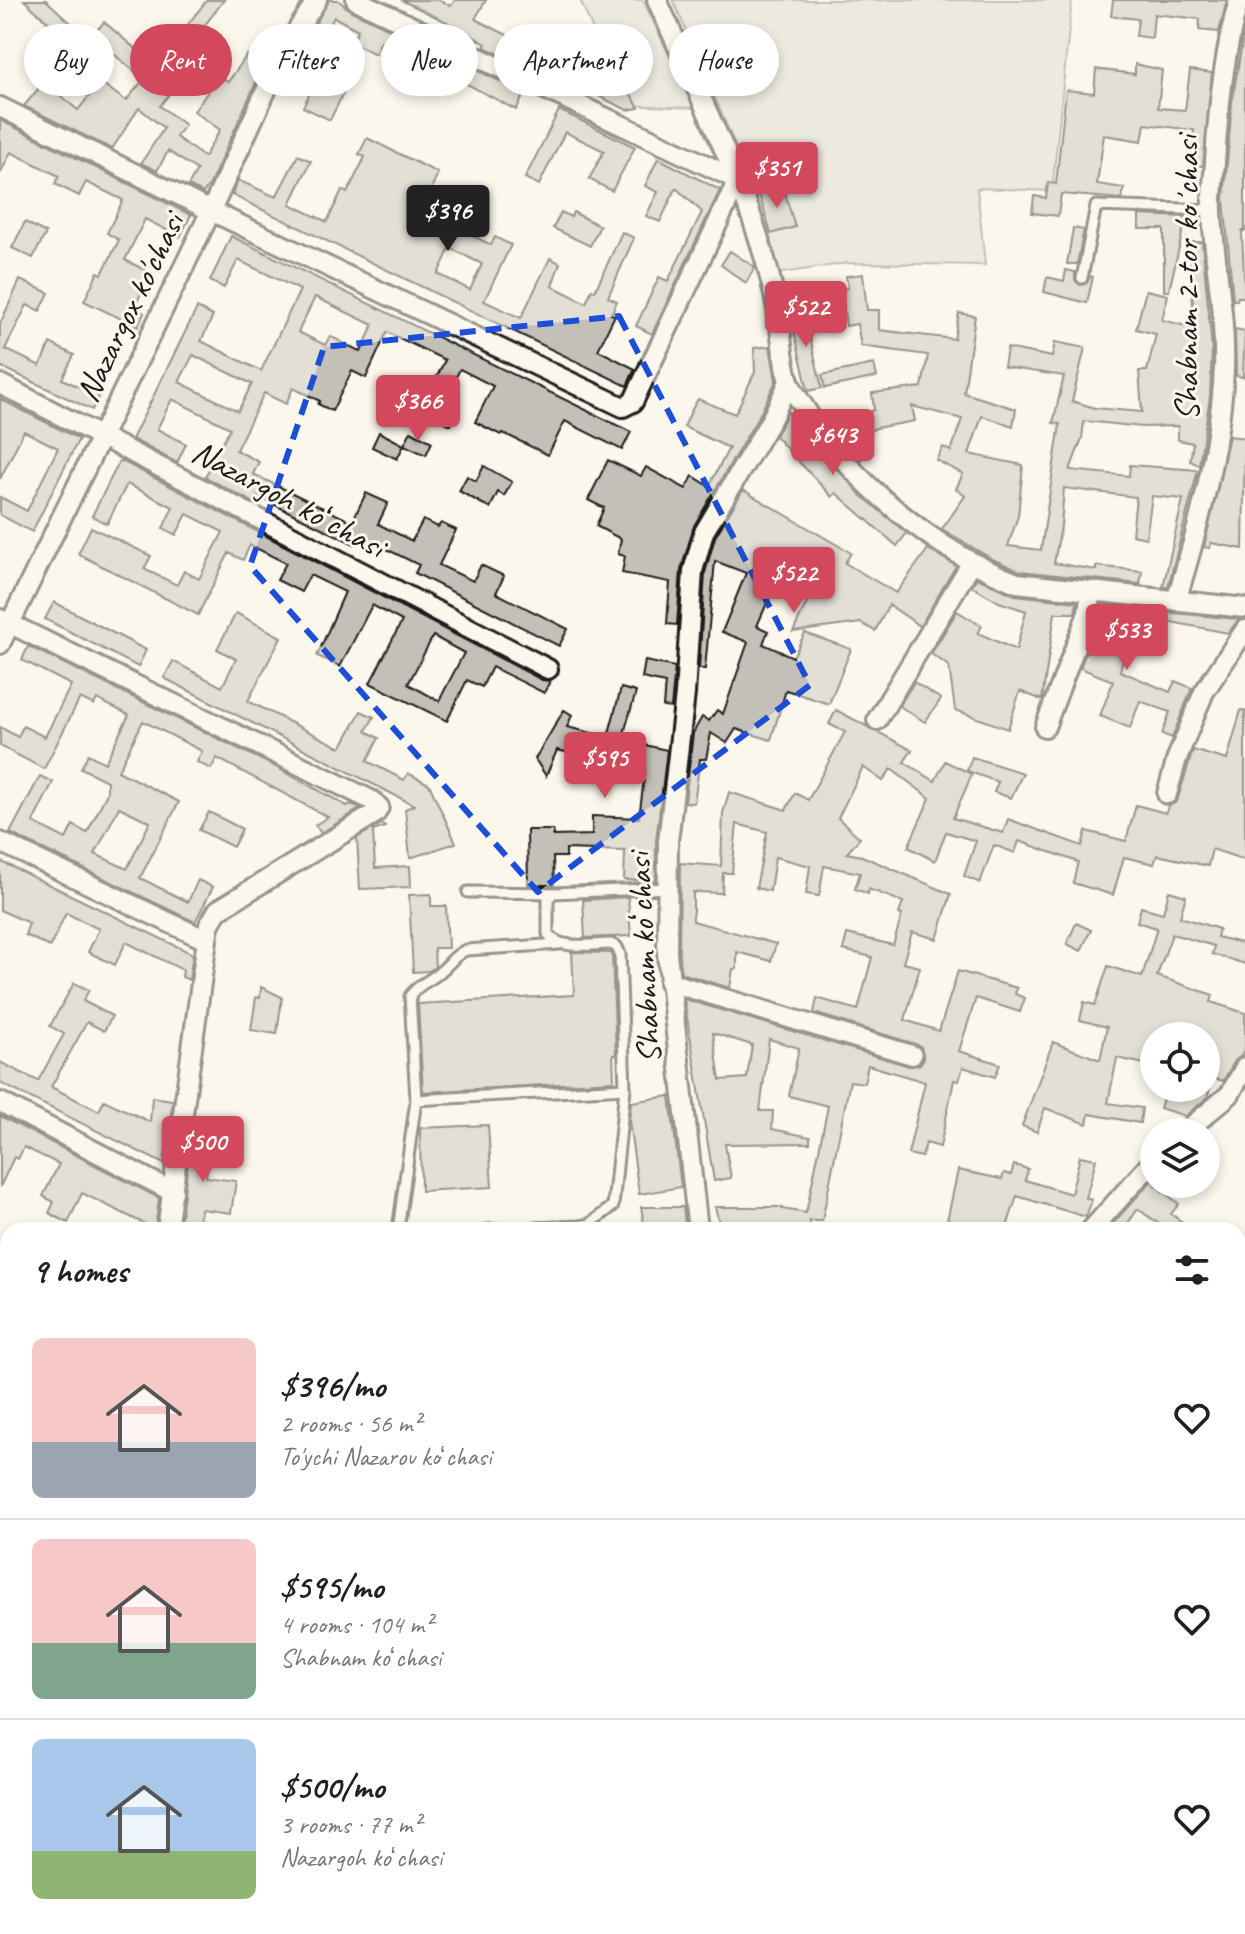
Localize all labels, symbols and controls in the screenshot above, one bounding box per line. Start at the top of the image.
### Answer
chip: Buy [24,24,114,96]
chip: Rent [130,24,232,96]
chip: Filters [248,24,365,96]
chip: New [381,24,478,96]
chip: Apartment [494,24,653,96]
chip: House [669,24,779,96]
street label: Shabnam 2-tor koʼchasi [1165,132,1208,421]
pin: $351 [730,142,824,210]
text: $351 [754,151,800,184]
pin: $396 [401,185,495,253]
text: $396 [424,194,472,227]
street label: Nazargox ko'chasi [65,203,195,409]
pin: $522 [759,281,853,349]
text: $522 [783,290,829,323]
pin: $366 [371,375,465,443]
text: $366 [394,384,442,417]
pin: $643 [786,409,880,477]
text: $643 [809,418,857,451]
street label: Nazargoh koʻchasi [185,430,396,569]
pin: $522 [747,547,841,615]
text: $522 [771,556,817,589]
pin: $533 [1080,604,1174,672]
text: $533 [1104,613,1150,646]
pin: $595 [558,732,652,800]
text: $595 [582,741,628,774]
street label: Shabnam koʻchasi [616,848,670,1065]
map controls [1140,1022,1220,1198]
button: locate [1140,1022,1220,1102]
pin: $500 [156,1116,250,1184]
button: layers [1140,1118,1220,1198]
text: $500 [180,1125,226,1158]
icon: filters [1170,1248,1214,1292]
text: 9 homes [32,1249,128,1292]
text: $396/mo [280,1364,385,1407]
icon: home [96,1370,192,1466]
icon: heart [1170,1396,1214,1440]
text: 2 rooms · 56 m² [280,1407,421,1440]
text: To'ychi Nazarov koʻchasi [280,1440,492,1473]
text: $595/mo [280,1565,383,1608]
icon: home [96,1571,192,1667]
icon: heart [1170,1597,1214,1641]
text: 4 rooms · 104 m² [280,1608,432,1641]
text: Shabnam koʻchasi [280,1641,441,1674]
text: $500/mo [280,1765,384,1808]
icon: home [96,1771,192,1867]
icon: heart [1170,1797,1214,1841]
text: 3 rooms · 77 m² [280,1808,421,1841]
text: Nazargoh koʻchasi [280,1841,442,1874]

